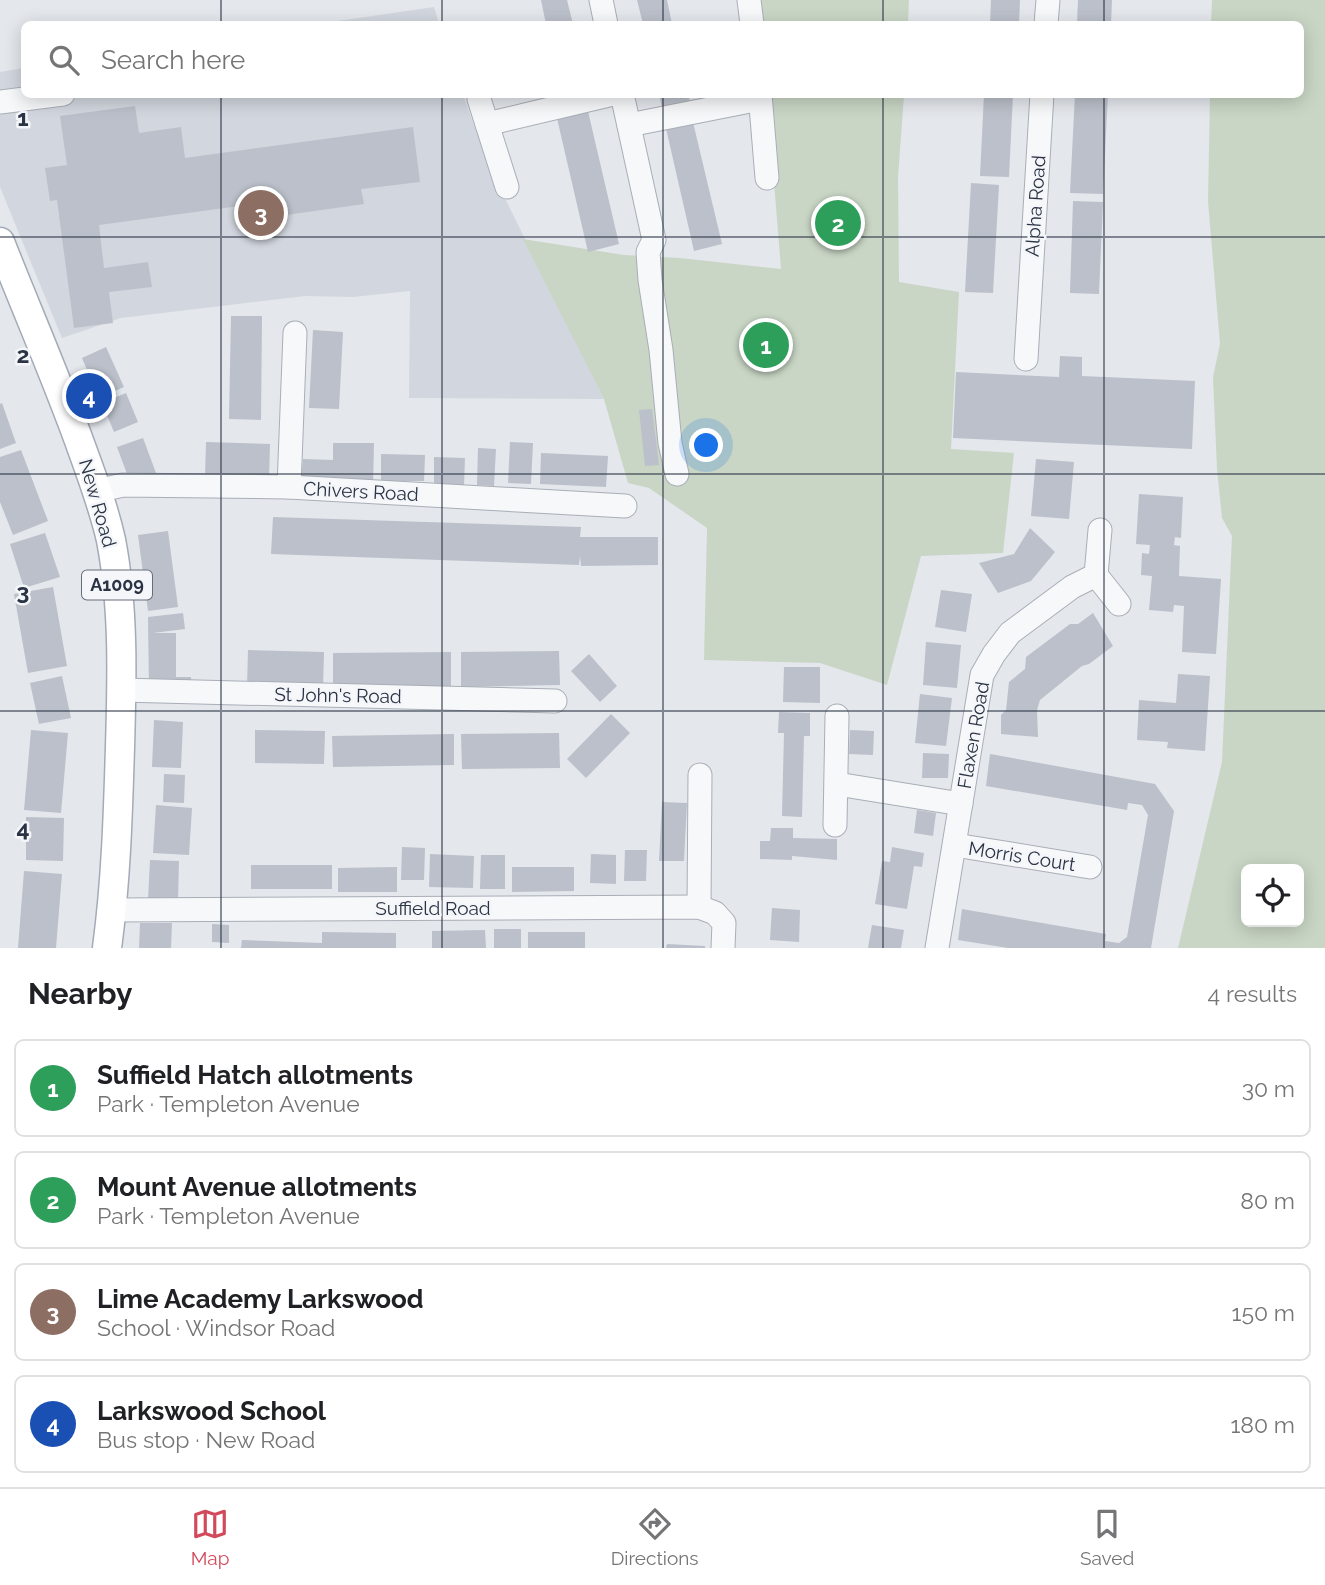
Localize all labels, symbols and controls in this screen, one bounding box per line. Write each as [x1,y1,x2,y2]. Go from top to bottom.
search box [21,21,1304,98]
icon: search [45,41,83,79]
text: Search here [101,45,245,75]
text: 1 [17,104,29,131]
street label: Alpha Road [1020,155,1050,257]
pin: 3 [238,187,284,239]
pin: 2 [815,197,861,249]
pin: 1 [743,319,789,371]
text: 2 [17,341,29,368]
pin: 4 [66,370,112,422]
your location [689,428,723,462]
street label: New Road [75,456,121,550]
street label: Chivers Road [303,477,419,505]
road number: A1009 [82,570,152,600]
text: 3 [17,578,29,605]
street label: Flaxen Road [953,680,993,790]
street label: St John's Road [274,683,402,707]
text: 4 [16,815,30,842]
street label: Morris Court [967,837,1078,875]
map controls [1241,864,1304,927]
button: locate [1241,864,1304,927]
street label: Suffield Road [375,897,491,919]
text: Nearby [28,976,132,1011]
text: 4 results [1208,980,1297,1007]
text: Suffield Hatch allotments [97,1060,413,1090]
text: 1 [47,1075,59,1102]
text: 30 m [1242,1075,1295,1102]
text: Park · Templeton Avenue [97,1090,360,1117]
text: Mount Avenue allotments [97,1172,417,1202]
text: 2 [47,1187,59,1214]
text: 80 m [1240,1187,1295,1214]
text: Park · Templeton Avenue [97,1202,360,1229]
text: Lime Academy Larkswood [97,1284,424,1314]
text: 3 [47,1299,59,1326]
text: 150 m [1232,1299,1295,1326]
text: School · Windsor Road [97,1314,335,1341]
text: Larkswood School [97,1396,326,1426]
text: 4 [46,1411,60,1438]
text: 180 m [1230,1411,1295,1438]
text: Bus stop · New Road [97,1426,315,1453]
tab: Map [191,1505,229,1569]
tab: Directions [611,1505,699,1569]
tab: Saved [1080,1505,1134,1569]

